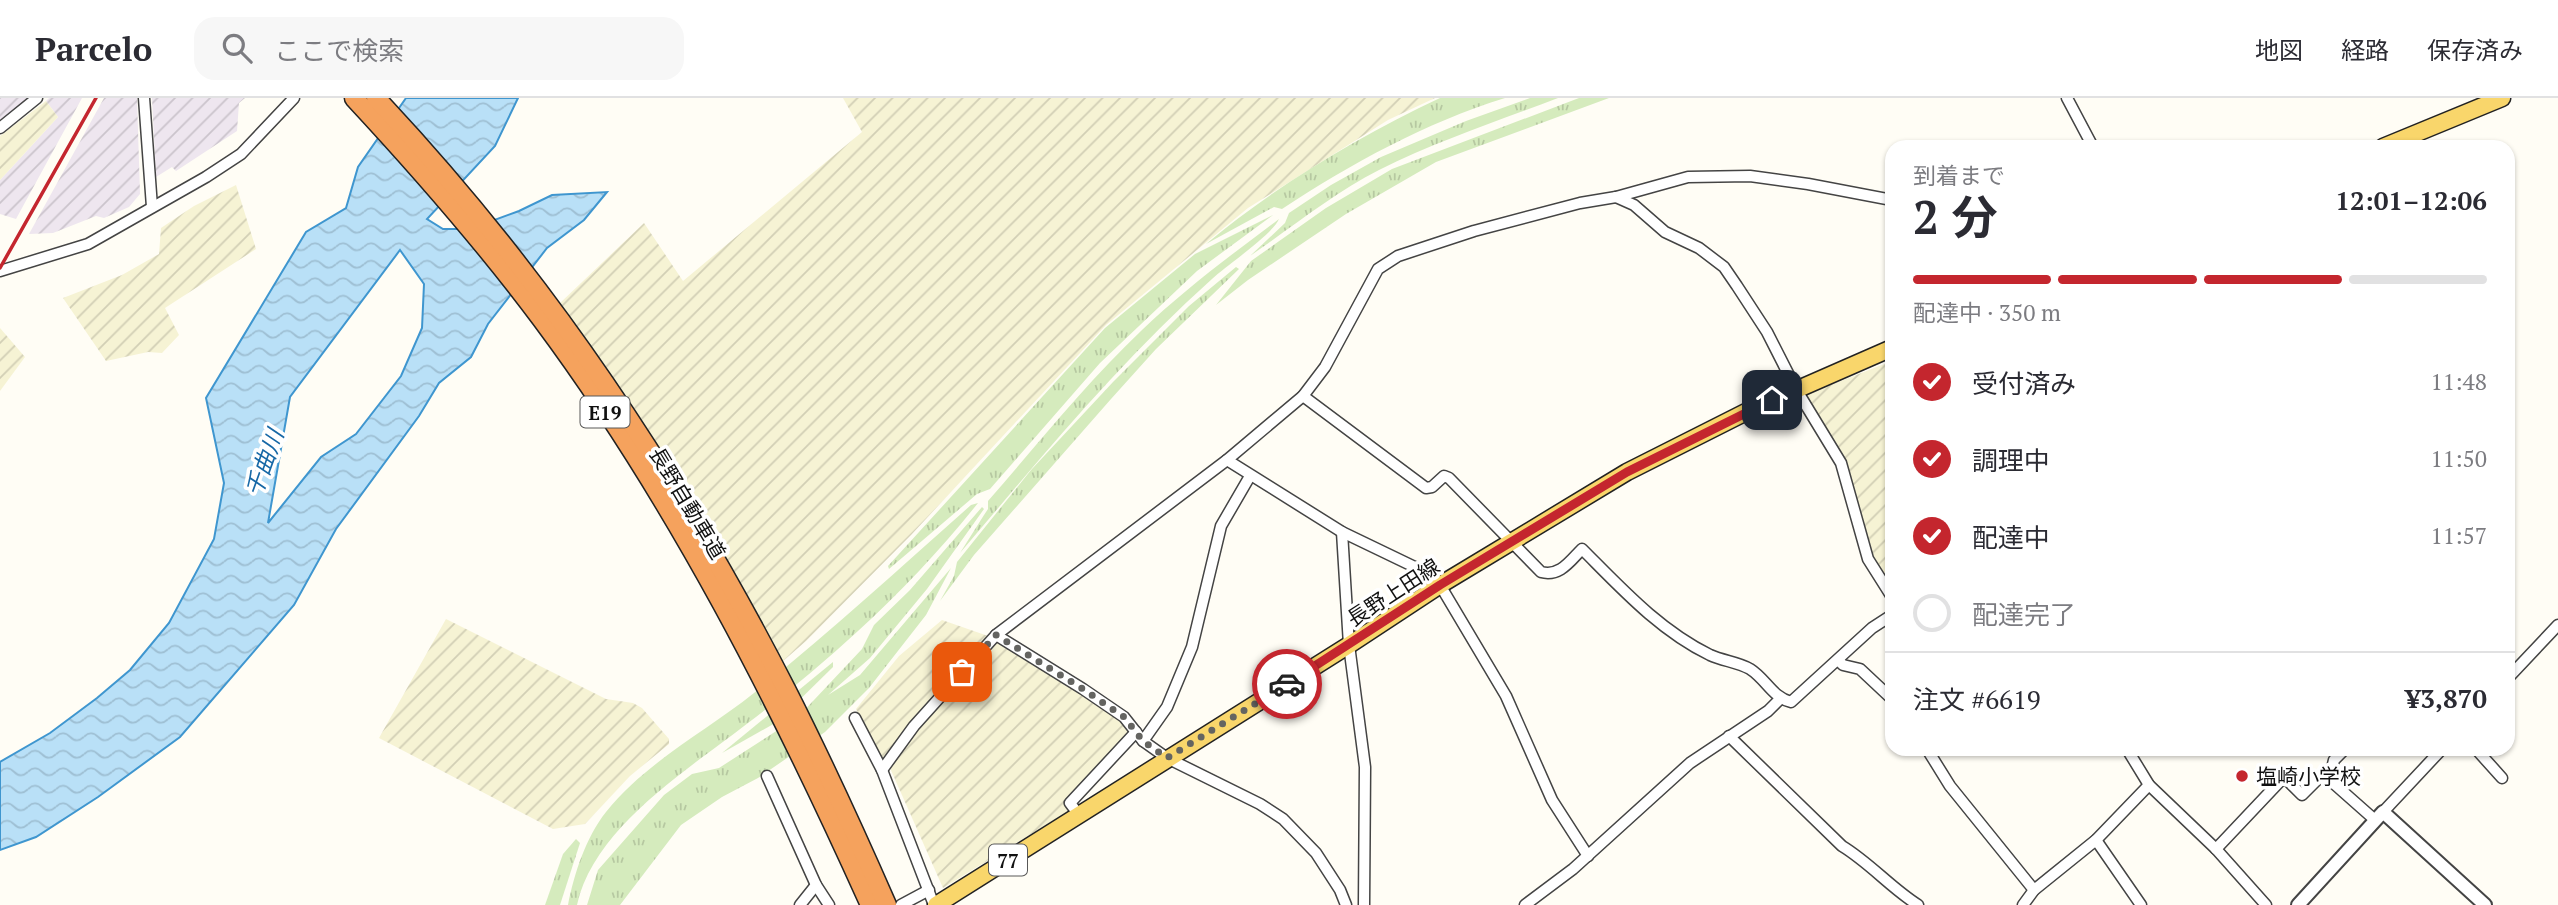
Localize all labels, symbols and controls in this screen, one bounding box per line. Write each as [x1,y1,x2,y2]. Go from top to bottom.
search box [194,17,684,80]
text: Parcelo [35,27,152,70]
icon: search [218,29,256,67]
text: ここで検索 [274,33,404,67]
text: 地図 [2255,34,2303,66]
text: 経路 [2341,34,2389,66]
text: 保存済み [2427,34,2523,66]
text: 到着まで [1913,160,2005,191]
text: 12:01–12:06 [2335,183,2487,217]
text: 2 分 [1913,186,1997,247]
text: 配達中 · 350 m [1913,297,2061,328]
icon: check [1913,363,1951,401]
text: 受付済み [1972,366,2076,400]
text: 11:48 [2430,366,2487,397]
pin [1742,370,1802,430]
icon: home [1753,381,1791,419]
road number: E19 [580,396,630,428]
water label: 千曲川 [238,422,291,501]
icon: check [1913,440,1951,478]
street label: 長野自動車道 [644,442,732,564]
text: 調理中 [1972,443,2050,477]
text: 11:50 [2430,443,2487,474]
icon: check [1913,517,1951,555]
text: 配達中 [1972,520,2050,554]
text: 11:57 [2430,520,2487,551]
street label: 長野上田線 [1341,552,1445,632]
text: 配達完了 [1972,597,2076,631]
pin [932,642,992,702]
courier [1252,649,1322,719]
icon: bag [943,653,981,691]
icon: car [1268,665,1306,703]
text: ¥3,870 [2406,681,2487,715]
text: 注文 #6619 [1913,682,2041,716]
place label: 塩崎小学校 [2256,762,2361,790]
marker: 塩崎小学校 [2234,768,2250,784]
road number: 77 [989,845,1027,876]

